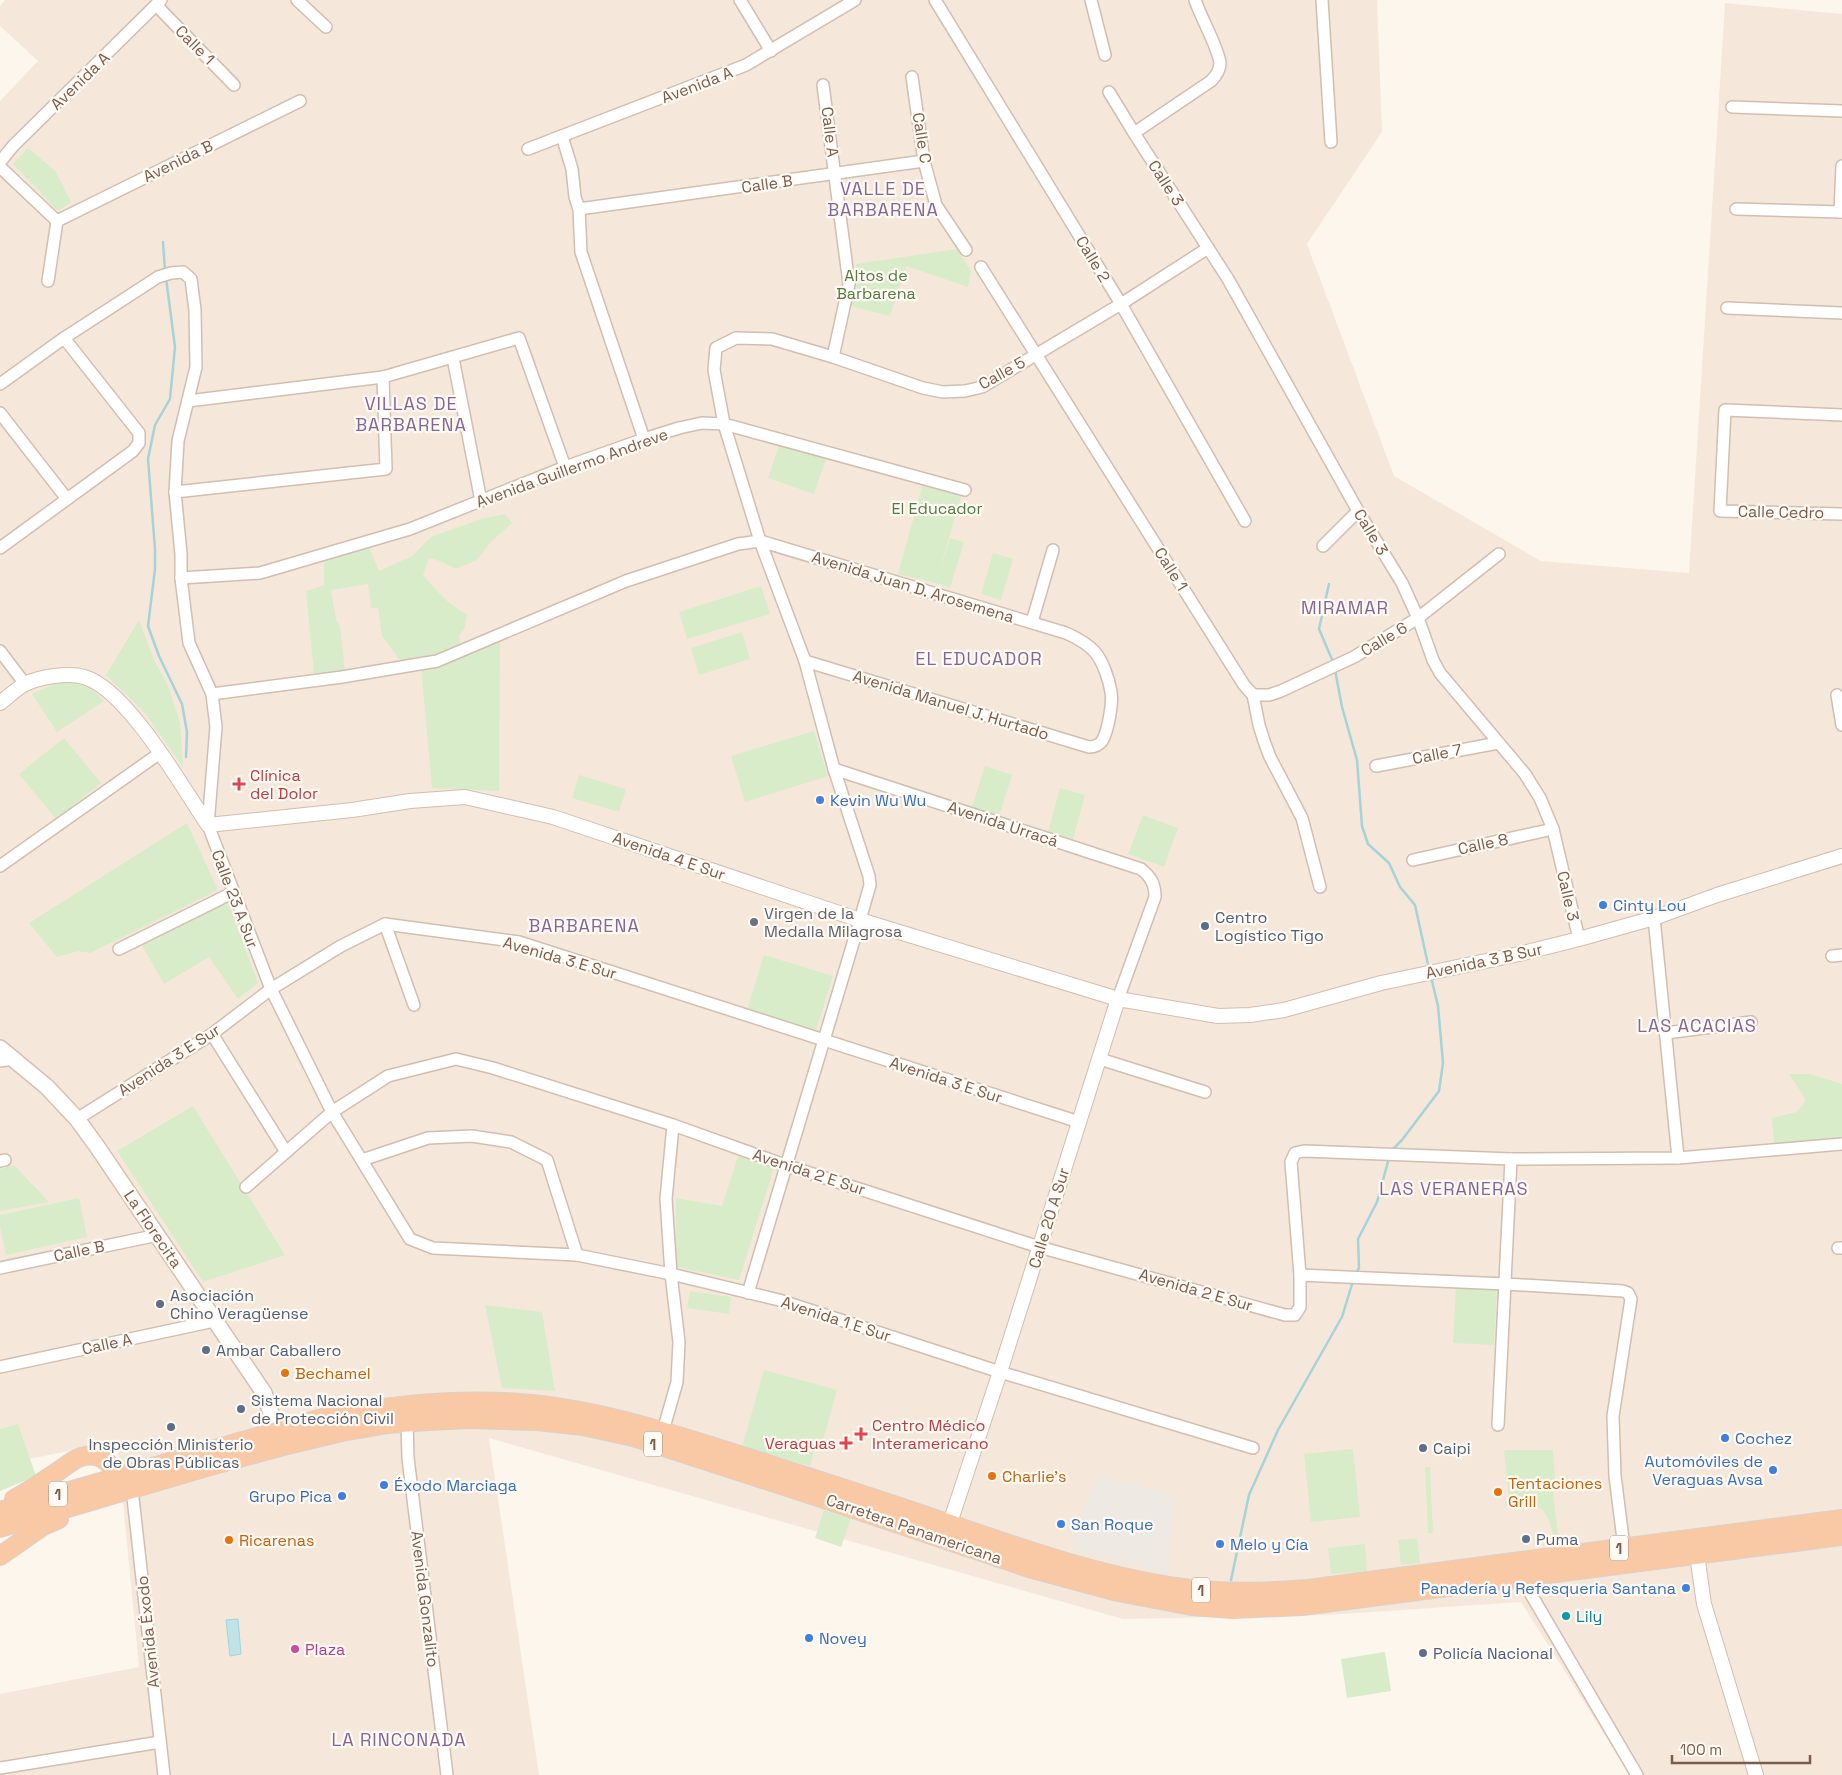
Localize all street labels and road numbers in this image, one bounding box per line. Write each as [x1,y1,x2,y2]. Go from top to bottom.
street label: Calle 1 [171,21,219,69]
street label: Avenida A [46,47,114,115]
street label: Avenida A [658,62,736,108]
street label: Calle A [816,106,844,158]
street label: Calle C [908,111,936,165]
street label: Avenida B [139,135,217,187]
street label: Calle 3 [1143,156,1189,210]
street label: Calle B [740,170,794,198]
street label: Calle 2 [1071,232,1115,286]
street label: Calle 5 [975,352,1029,394]
street label: Avenida Guillermo Andreve [473,423,671,513]
street label: Calle Cedro [1738,501,1824,523]
street label: Calle 3 [1349,505,1393,559]
street label: Calle 1 [1149,543,1193,595]
street label: Avenida Juan D. Arosemena [809,546,1017,628]
street label: Calle 6 [1357,617,1411,661]
street label: Avenida Manuel J. Hurtado [850,665,1052,745]
street label: Calle 7 [1410,739,1464,769]
street label: Avenida Urracá [945,796,1061,852]
street label: Avenida 4 E Sur [610,827,728,885]
street label: Calle 8 [1456,828,1510,860]
street label: Calle 23 A Sur [207,847,263,951]
street label: Calle 3 [1552,869,1584,923]
street label: Avenida 3 E Sur [501,932,619,984]
street label: Avenida 3 B Sur [1424,938,1544,984]
street label: Avenida 3 E Sur [114,1019,224,1101]
street label: Avenida 3 E Sur [887,1052,1005,1108]
street label: Avenida 2 E Sur [750,1144,868,1200]
street label: Calle 20 A Sur [1024,1165,1074,1271]
street label: La Florecita [119,1186,187,1272]
street label: Calle B [52,1235,106,1267]
street label: Avenida 2 E Sur [1137,1264,1255,1316]
street label: Avenida 1 E Sur [778,1291,894,1347]
street label: Calle A [80,1328,134,1360]
road number: 1 [644,1432,662,1456]
road number: 1 [49,1482,67,1506]
street label: Carretera Panamericana [823,1489,1005,1569]
street label: Avenida Gonzalito [406,1529,444,1669]
road number: 1 [1610,1536,1628,1560]
street label: Avenida Éxodo [132,1575,164,1689]
road number: 1 [1192,1578,1210,1602]

